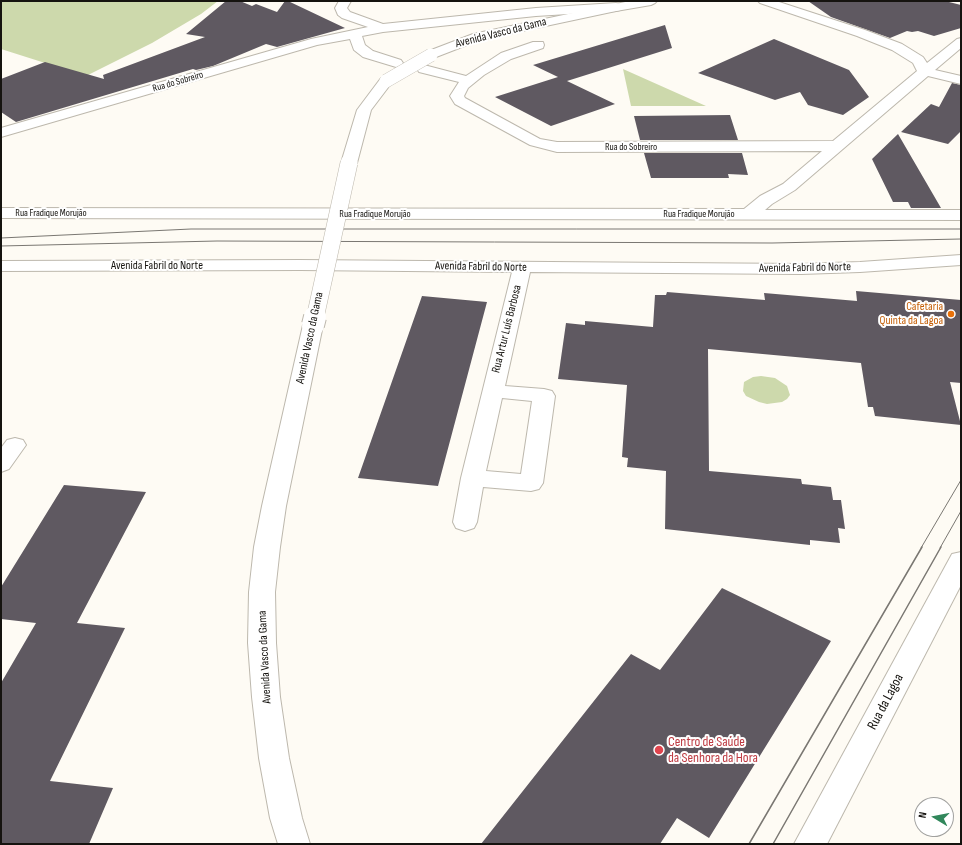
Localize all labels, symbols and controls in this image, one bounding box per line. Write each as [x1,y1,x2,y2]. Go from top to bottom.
street label: Avenida Vasco da Gama [454,15,548,51]
street label: Rua do Sobreiro [151,69,205,95]
street label: Rua do Sobreiro [605,141,657,153]
street label: Rua Fradique Morujão [15,207,87,219]
street label: Rua Fradique Morujão [339,208,411,220]
street label: Rua Fradique Morujão [663,208,735,220]
street label: Avenida Fabril do Norte [111,259,203,273]
street label: Avenida Fabril do Norte [435,259,527,275]
street label: Avenida Fabril do Norte [759,260,851,276]
street label: Rua Artur Luís Barbosa [489,283,525,375]
street label: Avenida Vasco da Gama [293,291,327,385]
place label: Cafetaria Quinta da Lagoa [880,300,943,328]
marker: Cafetaria Quinta da Lagoa [946,309,956,319]
street label: Avenida Vasco da Gama [255,610,275,704]
street label: Rua da Lagoa [864,671,908,733]
place label: Centro de Saúde da Senhora da Hora [668,734,758,766]
marker: Centro de Saúde da Senhora da Hora [653,744,665,756]
north arrow [914,797,954,837]
text: N [916,811,930,819]

